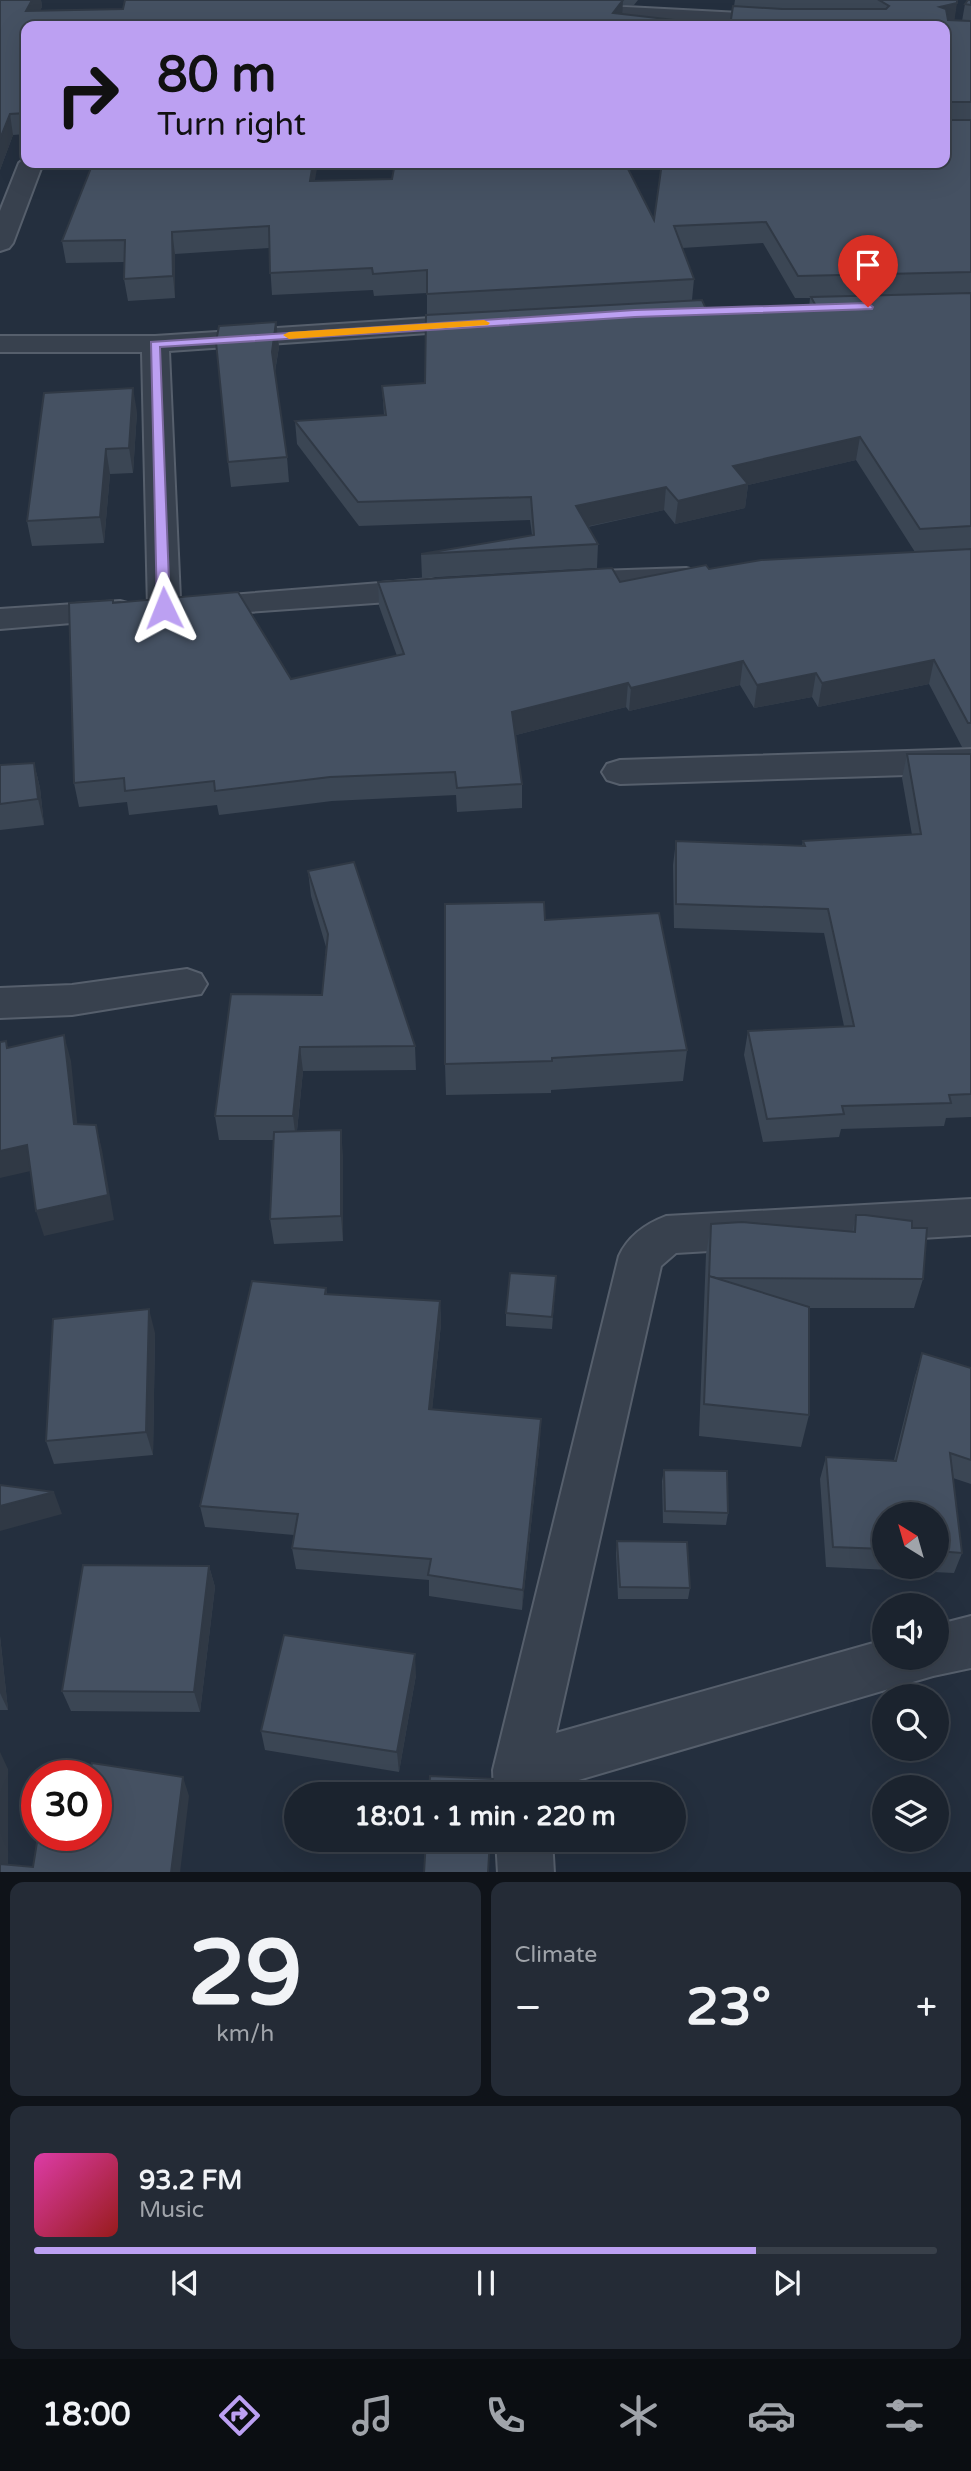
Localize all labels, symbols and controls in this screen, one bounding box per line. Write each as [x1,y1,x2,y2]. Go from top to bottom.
text: 80 m [157,46,276,105]
icon: right [42,49,133,140]
text: Turn right [157,106,306,144]
pin [838,235,898,307]
icon: arrive [849,246,887,284]
position arrow [127,571,201,645]
north arrow [872,1502,948,1578]
map controls [872,1502,949,1852]
button: sound [872,1593,949,1670]
button: search [872,1684,949,1761]
speed limit sign: 30 [21,1760,112,1851]
button: layers [872,1775,949,1852]
text: 18:01 · 1 min · 220 m [354,1801,616,1832]
text: 29 [188,1919,302,2029]
text: Climate [515,1941,597,1969]
text: 23° [686,1976,771,2039]
text: − [515,1985,542,2031]
text: + [916,1985,937,2031]
text: km/h [216,2020,274,2048]
text: 93.2 FM [139,2165,242,2196]
text: Music [139,2196,204,2224]
icon: previous [166,2264,204,2302]
icon: pause [467,2264,505,2302]
icon: next [768,2264,806,2302]
icon: directions [215,2391,264,2440]
icon: music [348,2391,397,2440]
icon: phone [481,2391,530,2440]
icon: climate [614,2391,663,2440]
icon: car [747,2391,796,2440]
icon: filters [880,2391,929,2440]
text: 18:00 [42,2396,131,2434]

